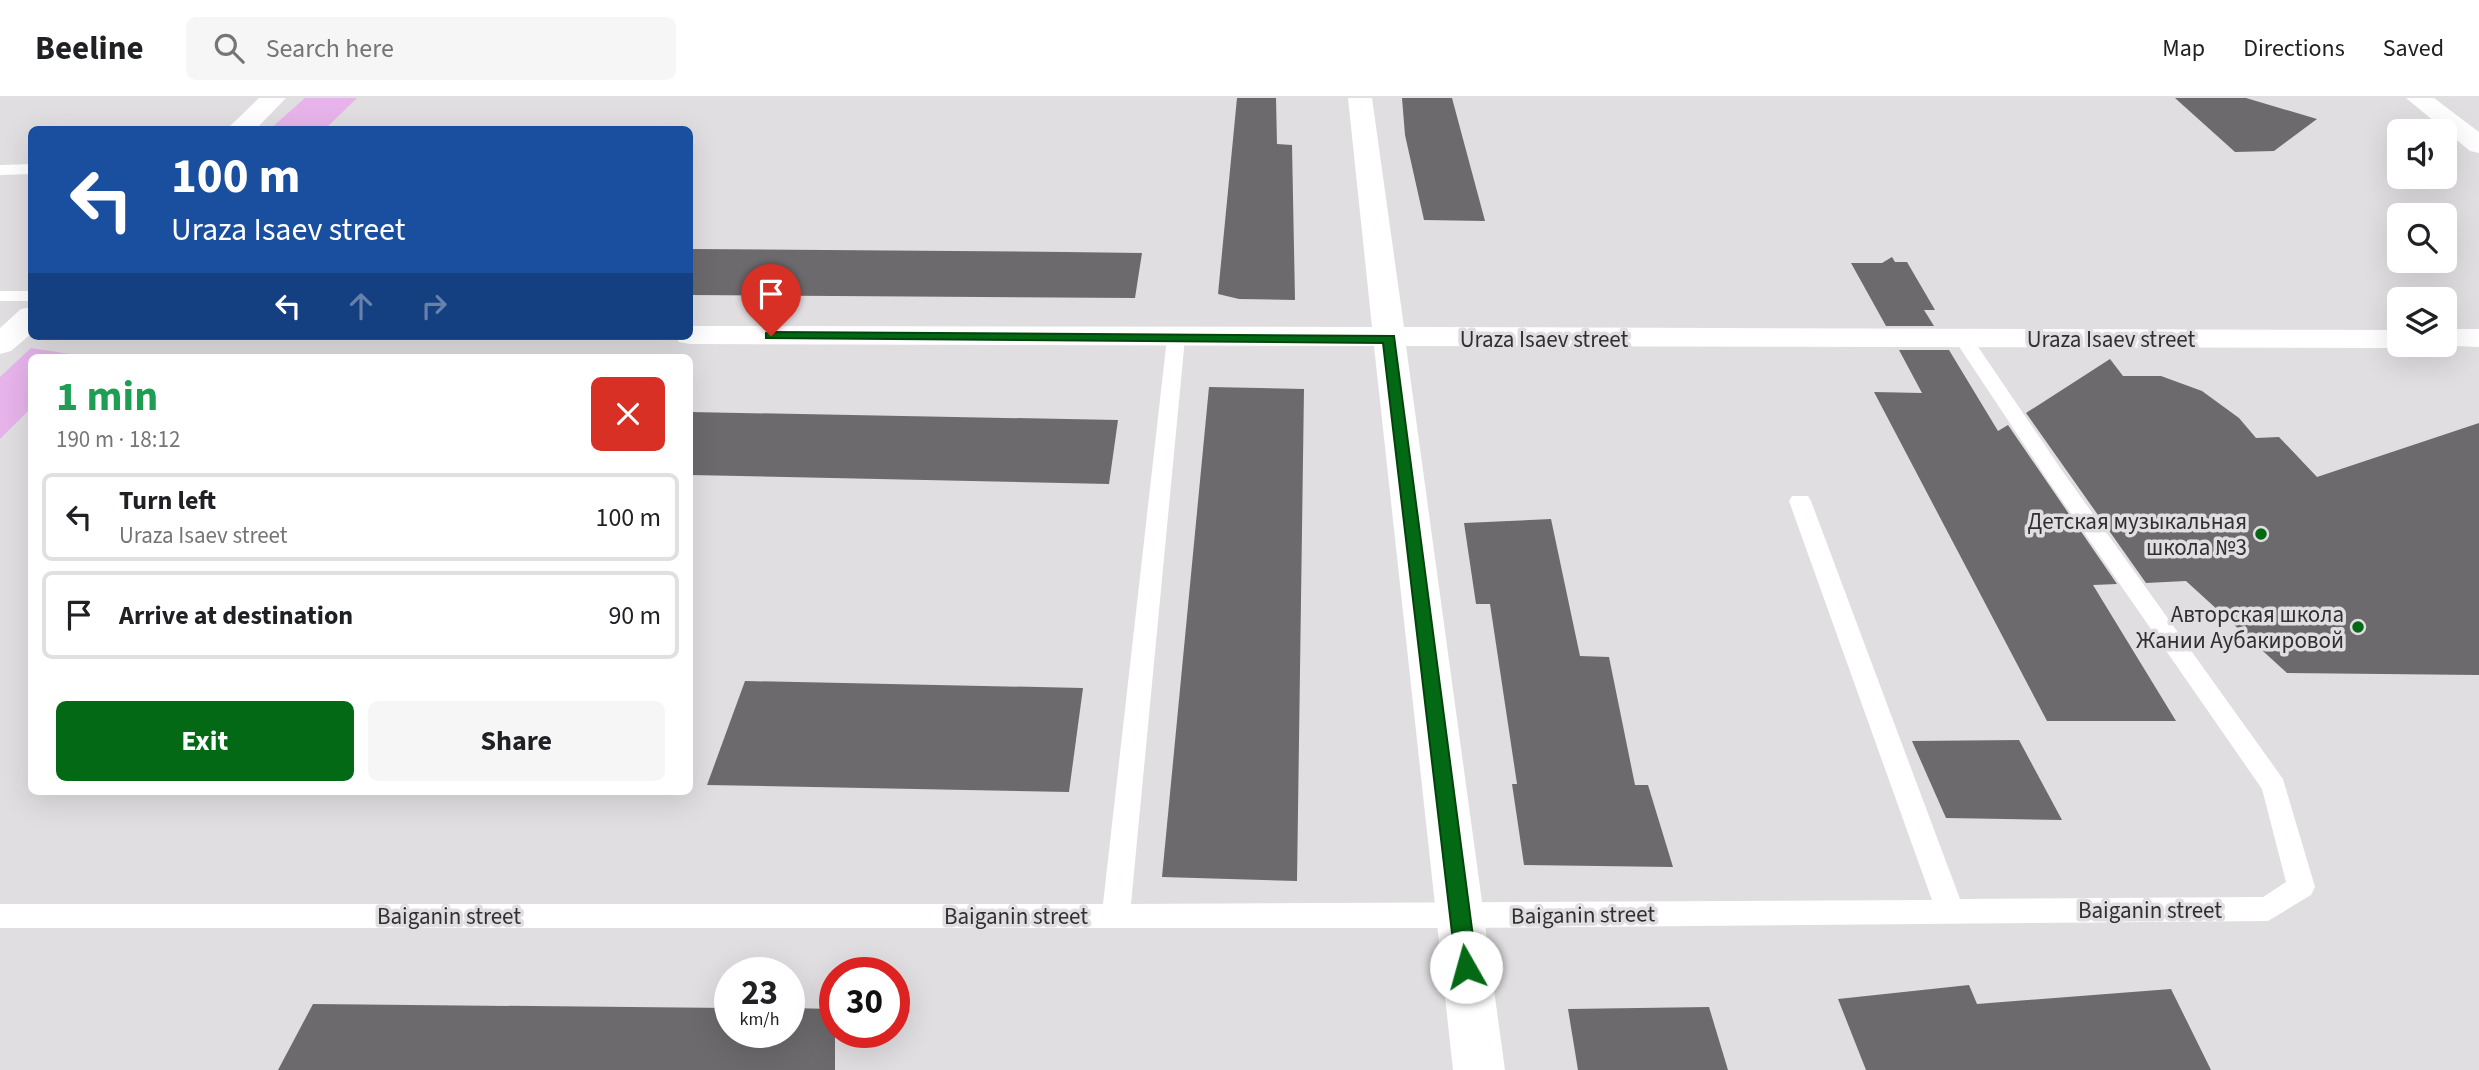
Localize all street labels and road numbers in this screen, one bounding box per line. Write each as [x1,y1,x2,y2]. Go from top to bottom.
street label: Uraza Isaev street [1460,323,1628,356]
street label: Uraza Isaev street [2027,323,2195,356]
street label: Baiganin street [2078,894,2222,927]
street label: Baiganin street [1511,897,1656,933]
street label: Baiganin street [377,900,521,933]
street label: Baiganin street [944,900,1088,933]

